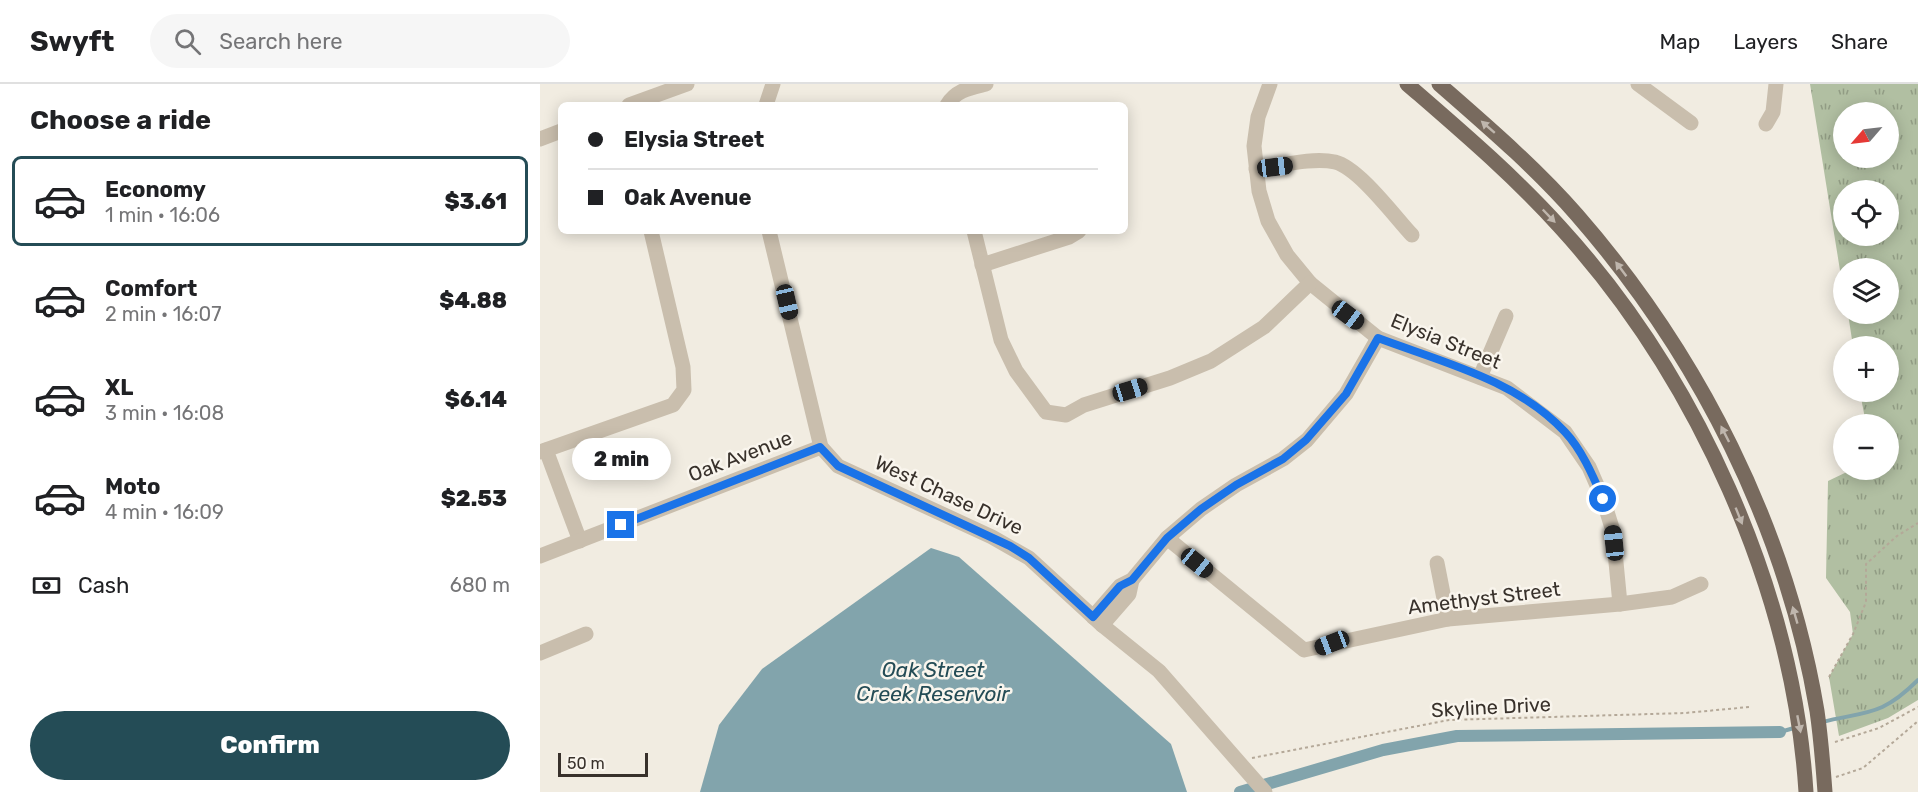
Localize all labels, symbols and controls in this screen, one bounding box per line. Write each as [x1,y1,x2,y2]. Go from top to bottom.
search box [150,14,570,68]
text: Swyft [30,25,114,58]
icon: search [171,25,204,58]
text: Search here [219,28,343,55]
text: Map [1659,29,1700,54]
text: Layers [1733,29,1798,54]
text: Share [1831,29,1888,54]
north arrow [1833,102,1899,168]
map controls [1833,102,1899,480]
text: Choose a ride [30,104,211,136]
one-way arrow [1481,121,1496,134]
text: Elysia Street [624,126,764,153]
car [1256,156,1294,178]
icon: car [33,174,87,228]
text: Economy [105,176,206,203]
button: locate [1833,180,1899,246]
text: Oak Avenue [624,184,752,211]
text: $3.61 [444,188,507,215]
text: 1 min · 16:06 [105,203,220,227]
one-way arrow [1542,208,1556,222]
button: layers [1833,258,1899,324]
one-way arrow [1616,261,1628,276]
icon: car [33,273,87,327]
text: Comfort [105,275,197,302]
car [774,282,800,322]
text: $4.88 [439,287,507,314]
car [1328,297,1368,333]
text: 2 min · 16:07 [105,302,221,326]
street label: Elysia Street [1387,308,1505,374]
button: + [1833,336,1899,402]
icon: car [33,372,87,426]
text: XL [105,374,133,401]
car [1110,376,1150,404]
text: $6.14 [445,386,507,413]
text: 3 min · 16:08 [105,401,224,425]
button: − [1833,414,1899,480]
street label: Oak Avenue [685,425,795,487]
one-way arrow [1720,425,1730,442]
callout: 2 min [572,438,670,480]
text: 2 min [594,447,649,471]
street label: West Chase Drive [871,450,1027,540]
icon: car [33,471,87,525]
text: Moto [105,473,160,500]
text: $2.53 [441,485,507,512]
route start [1589,485,1616,512]
text: 4 min · 16:09 [105,500,224,524]
one-way arrow [1734,508,1744,526]
route end [607,511,634,538]
car [1603,524,1625,562]
car [1177,545,1217,581]
icon: cash [30,569,63,602]
text: Cash [78,572,129,599]
text: 680 m [450,573,510,597]
street label: Amethyst Street [1406,577,1562,619]
one-way arrow [1790,606,1799,624]
car [1312,628,1352,658]
water label: Oak Street Creek Reservoir [856,657,1011,706]
street label: Skyline Drive [1431,692,1551,722]
button: Confirm [30,711,510,780]
one-way arrow [1795,714,1804,733]
scale bar [558,750,648,778]
text: 50 m [567,754,605,773]

